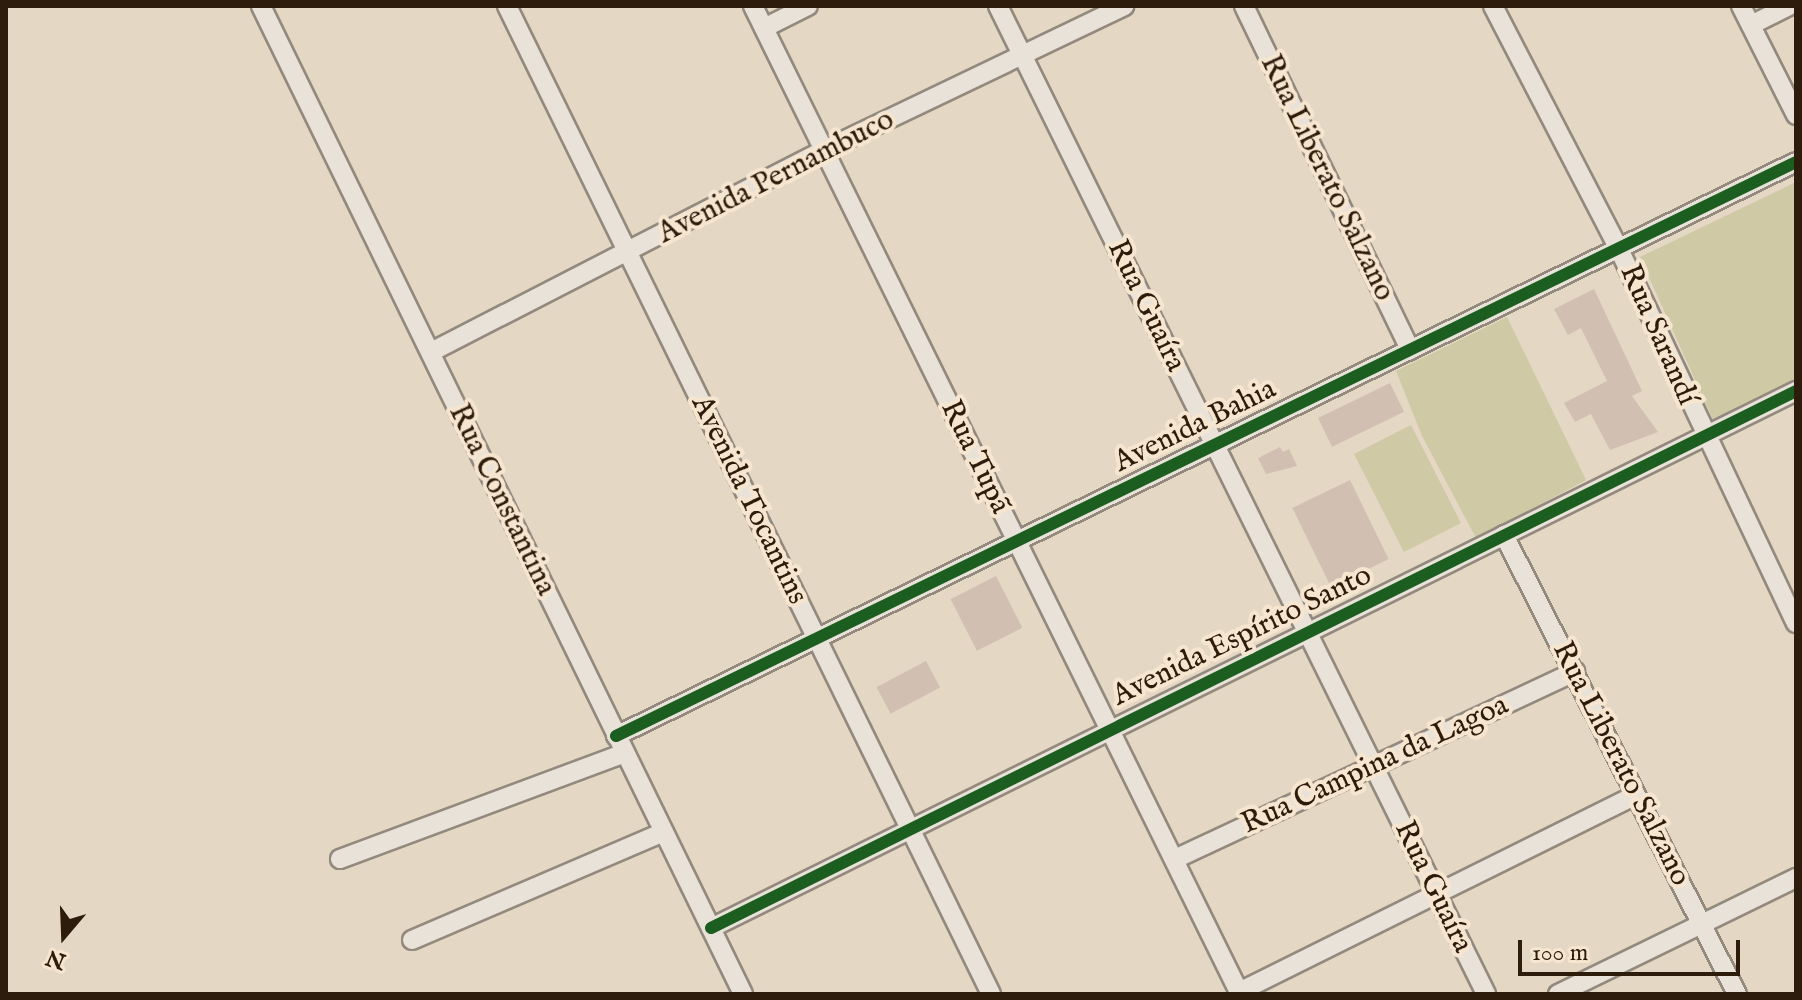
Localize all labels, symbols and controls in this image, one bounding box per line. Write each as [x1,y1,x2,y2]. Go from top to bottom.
street label: Rua Liberato Salzano [1252,49,1402,307]
street label: Avenida Pernambuco [652,102,900,252]
street label: Rua Guaíra [1099,234,1193,378]
street label: Rua Sarandí [1611,259,1705,411]
street label: Avenida Bahia [1108,371,1282,481]
street label: Avenida Tocantins [683,390,815,610]
street label: Rua Tupã [932,394,1018,520]
street label: Rua Constantina [440,399,564,601]
street label: Avenida Espírito Santo [1106,558,1378,714]
street label: Rua Liberato Salzano [1544,636,1698,892]
street label: Rua Campina da Lagoa [1236,687,1514,843]
street label: Rua Guaíra [1386,815,1480,959]
north arrow [24,896,104,976]
scale bar [1522,924,1744,974]
text: 100 m [1532,938,1588,969]
text: N [43,942,70,975]

